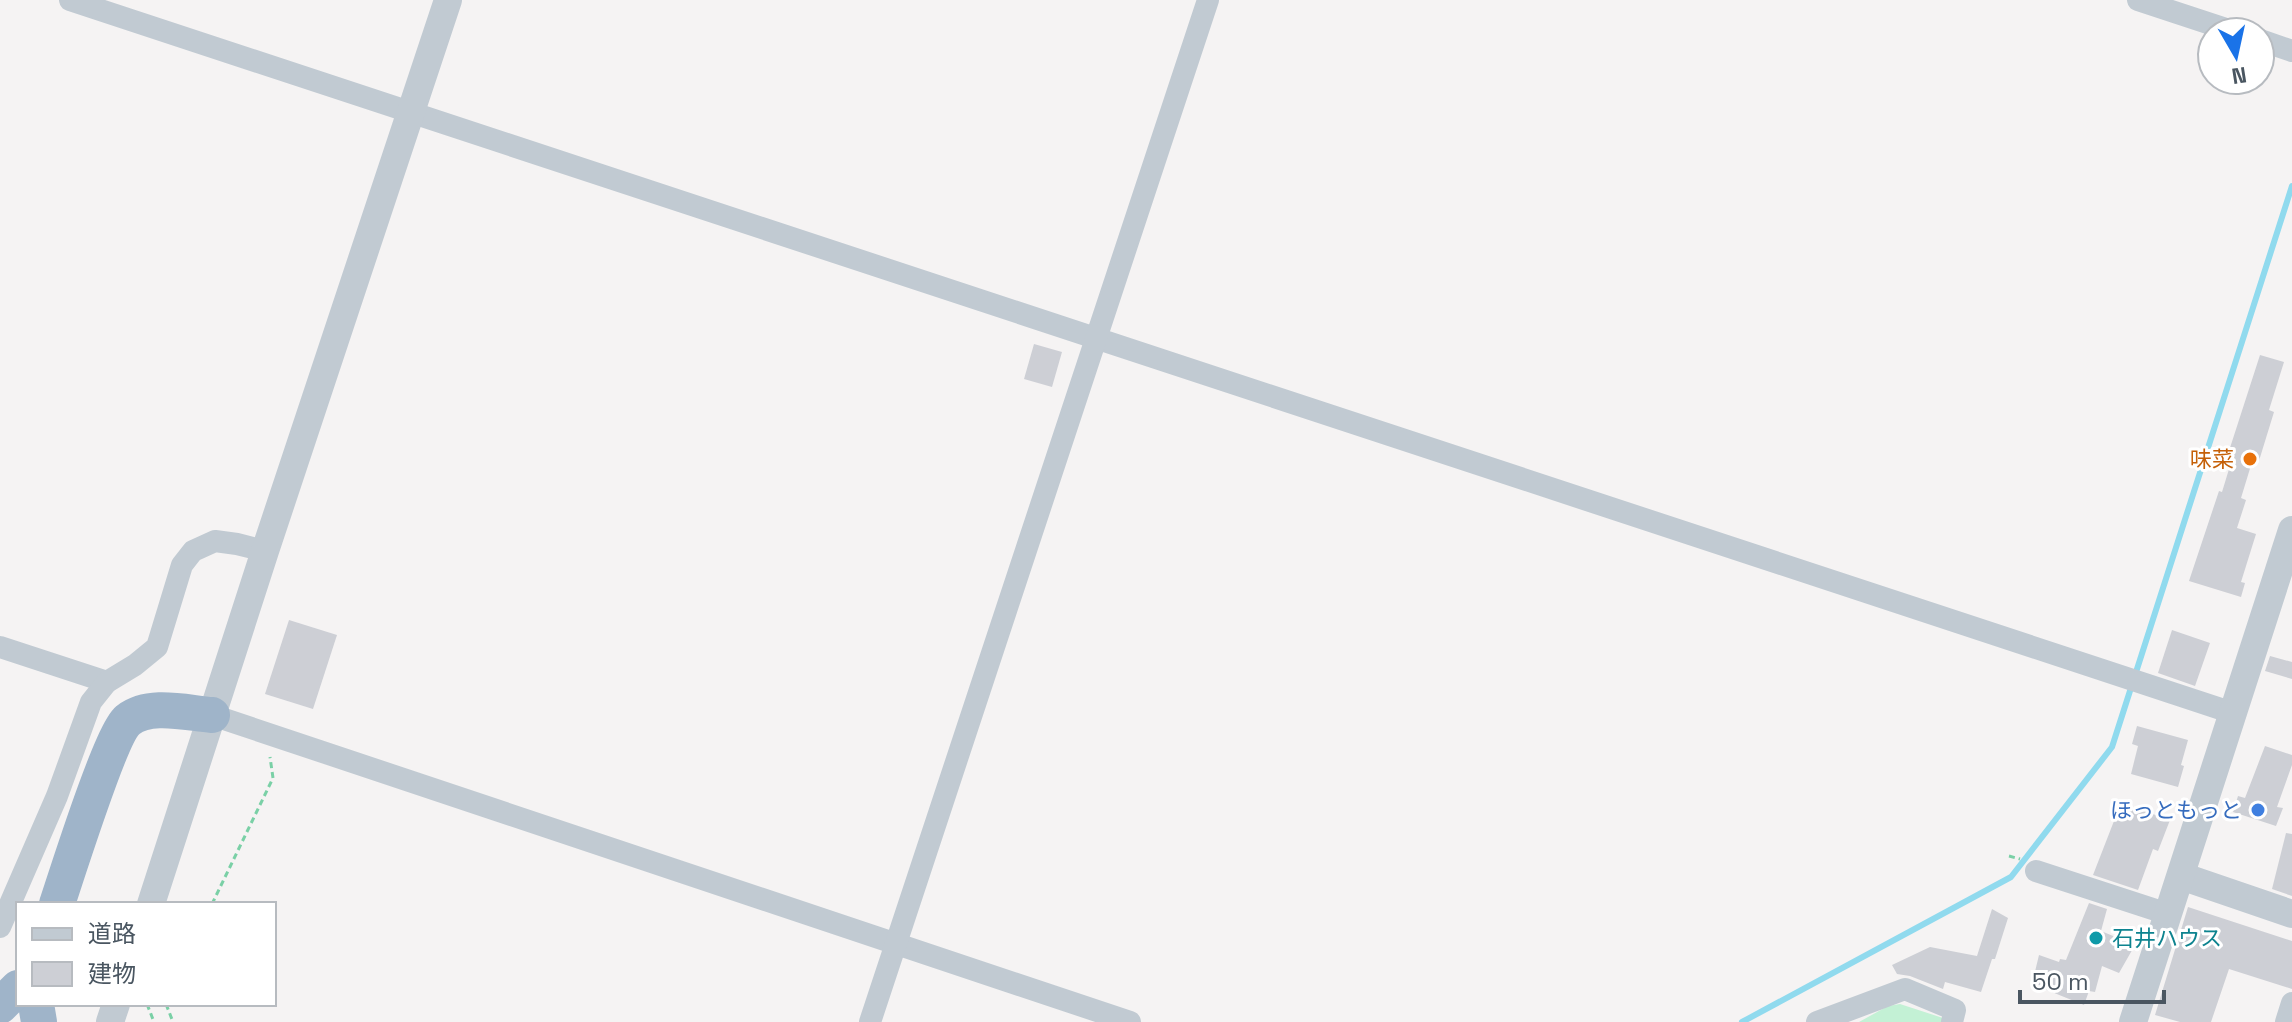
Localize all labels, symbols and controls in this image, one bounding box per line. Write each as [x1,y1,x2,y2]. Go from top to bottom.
north arrow [2196,16,2276,96]
text: N [2230,61,2249,91]
place label: 味菜 [2190,445,2234,473]
marker: 味菜 [2241,450,2259,468]
place label: ほっともっと [2110,796,2242,824]
marker: ほっともっと [2249,801,2267,819]
legend [16,902,276,1006]
text: 道路 [88,918,136,949]
place label: 石井ハウス [2112,924,2222,952]
marker: 石井ハウス [2087,929,2105,947]
scale bar [2020,954,2164,1004]
text: 建物 [88,958,136,989]
text: 50 m [2032,966,2089,997]

